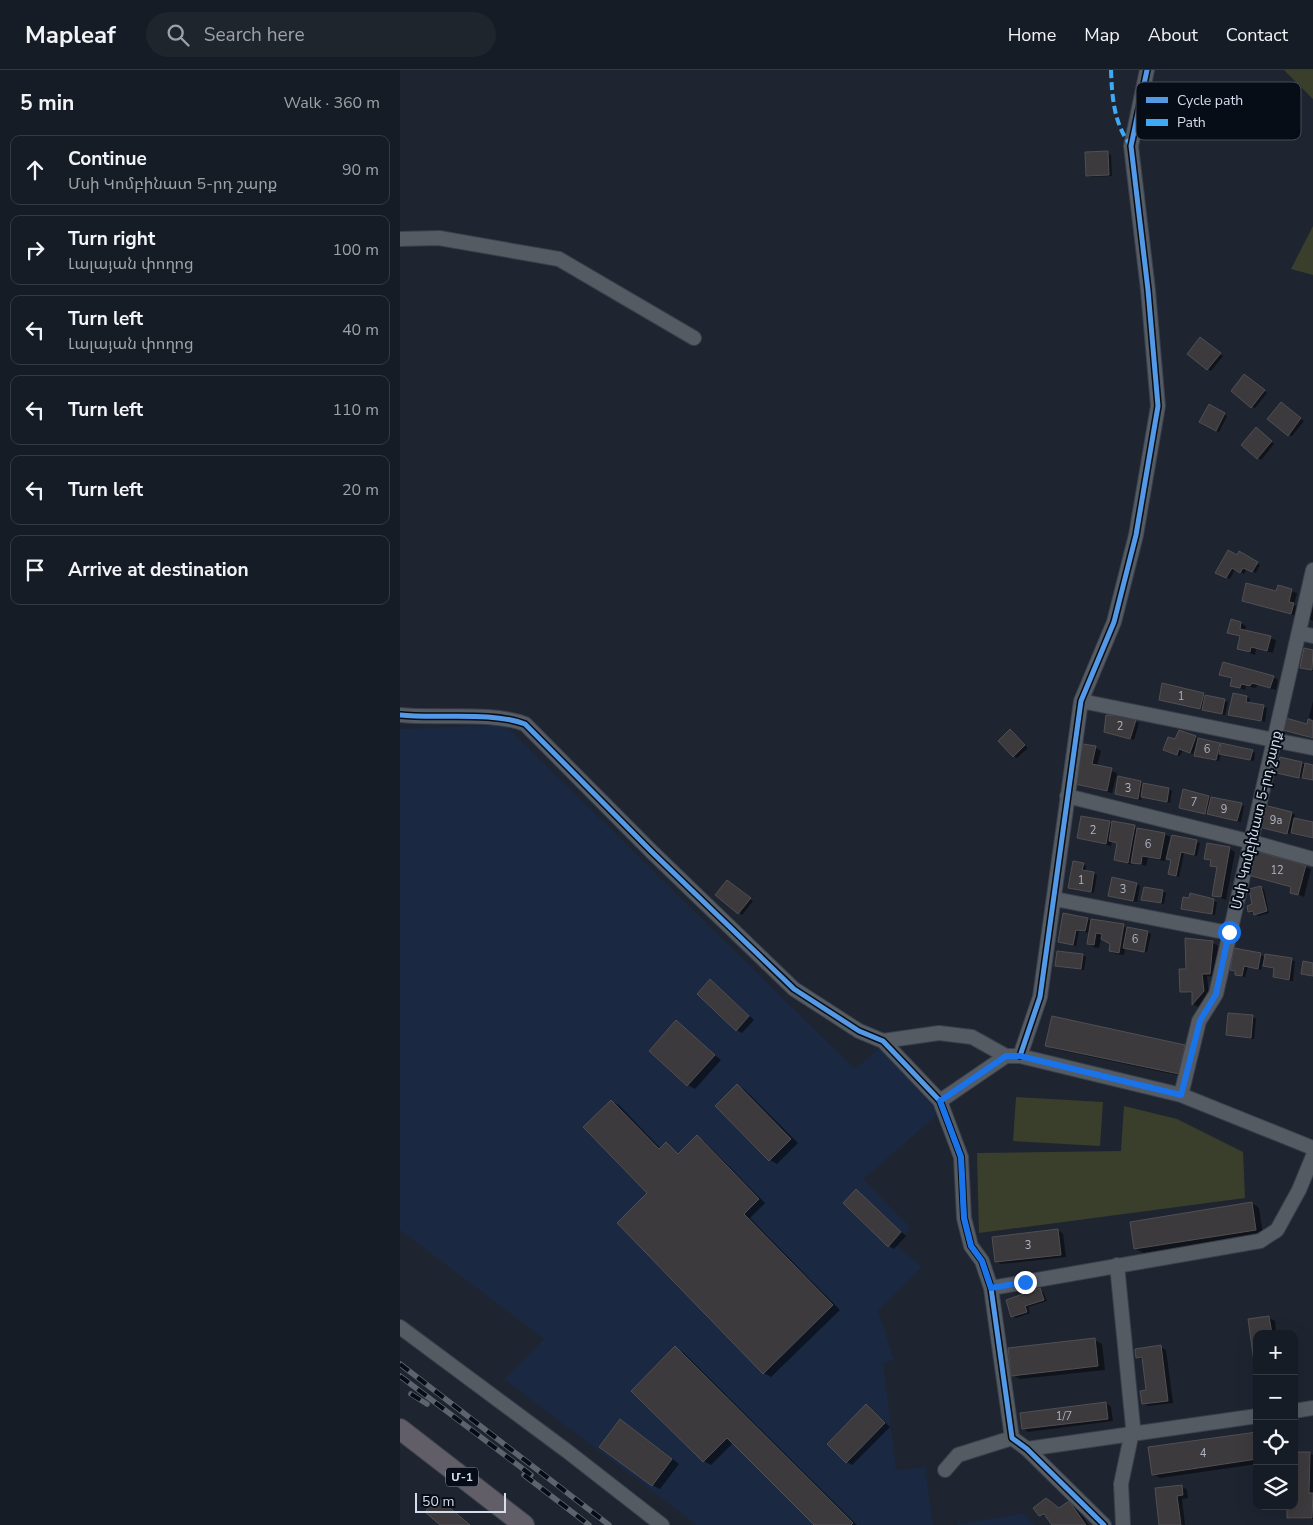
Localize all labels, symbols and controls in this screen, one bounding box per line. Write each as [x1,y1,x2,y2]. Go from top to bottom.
search box [146,12,496,57]
text: Mapleaf [25,19,116,51]
icon: search [164,21,192,49]
text: Search here [204,22,305,48]
text: Home [1008,23,1056,47]
text: Map [1084,23,1120,47]
text: About [1148,23,1198,47]
text: Contact [1226,23,1288,47]
legend [1136,82,1301,140]
text: 5 min [20,89,74,117]
text: Cycle path [1177,91,1243,110]
text: Walk · 360 m [284,92,380,114]
text: Path [1177,113,1206,132]
text: Continue [68,146,147,172]
icon: ahead [21,156,49,184]
text: 90 m [342,159,379,181]
text: Մսի Կոմբինատ 5-րդ շարք [68,173,277,195]
text: Turn right [68,226,155,252]
icon: right [21,236,49,264]
text: 100 m [332,239,379,261]
text: Լալայան փողոց [68,253,194,275]
text: Turn left [68,306,143,332]
icon: left [21,316,49,344]
text: 40 m [342,319,379,341]
text: Լալայան փողոց [68,333,194,355]
icon: left [21,396,49,424]
text: Turn left [68,397,143,423]
text: 110 m [332,399,379,421]
icon: left [21,476,49,504]
text: Turn left [68,477,143,503]
text: 20 m [342,479,379,501]
icon: arrive [21,556,49,584]
text: Arrive at destination [68,557,249,583]
house number: 1 [1178,689,1184,704]
house number: 2 [1117,719,1123,734]
street label: Մսի Կոմբինատ 5-րդ շարք [1227,729,1286,911]
house number: 6 [1204,742,1211,757]
house number: 3 [1125,781,1131,796]
house number: 7 [1191,795,1197,810]
house number: 9 [1221,802,1227,817]
house number: 9a [1270,813,1282,828]
house number: 2 [1090,823,1096,838]
house number: 6 [1145,837,1152,852]
house number: 12 [1270,863,1284,878]
house number: 1 [1078,873,1084,888]
house number: 3 [1120,882,1126,897]
route start [1218,921,1241,944]
house number: 6 [1132,932,1139,947]
house number: 3 [1025,1238,1031,1253]
route end [1014,1271,1037,1294]
map controls [1253,1330,1298,1510]
button: + [1253,1330,1298,1375]
button: − [1253,1375,1298,1420]
house number: 1/7 [1056,1409,1072,1424]
button: locate [1253,1420,1298,1465]
house number: 4 [1200,1446,1207,1461]
button: layers [1253,1465,1298,1510]
road number: Մ-1 [446,1468,478,1486]
scale bar [415,1490,506,1513]
text: 50 m [422,1492,454,1511]

